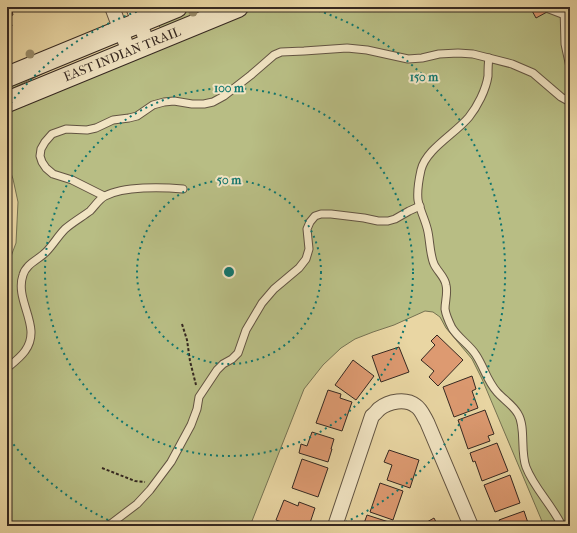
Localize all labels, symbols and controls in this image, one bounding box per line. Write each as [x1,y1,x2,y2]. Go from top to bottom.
street label: EAST INDIAN TRAIL [61,24,183,84]
text: 150 m [410,70,439,84]
text: 100 m [214,81,245,95]
text: 50 m [217,173,242,187]
centre of rings [222,265,236,279]

